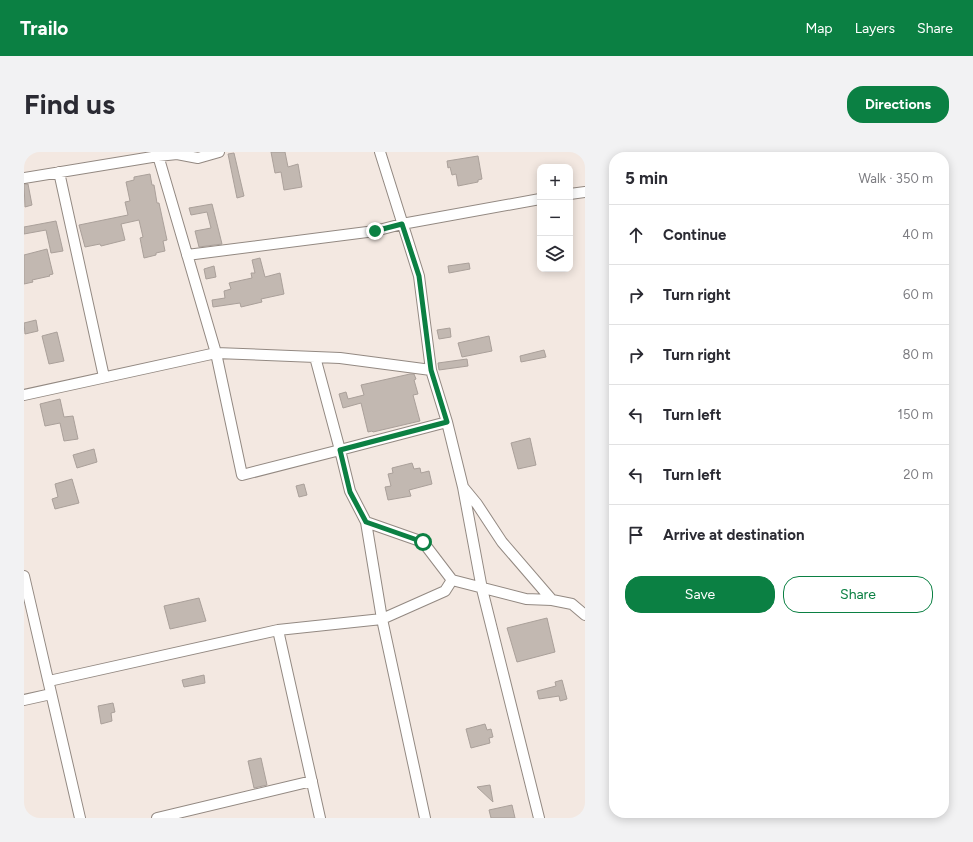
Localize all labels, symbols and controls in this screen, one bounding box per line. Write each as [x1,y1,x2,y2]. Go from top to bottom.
text: Trailo [20,17,68,40]
text: Map [805,20,833,37]
text: Layers [855,20,895,37]
text: Share [917,20,953,37]
button: Directions [847,86,949,123]
text: Find us [24,87,115,121]
map controls [537,164,573,272]
button: + [537,164,573,200]
text: 5 min [625,168,668,188]
text: Walk · 350 m [858,171,933,186]
button: − [537,200,573,236]
route end [366,222,384,240]
icon: ahead [625,224,647,246]
text: Continue [663,226,726,244]
text: 40 m [902,227,933,242]
button: layers [537,236,573,272]
icon: right [625,284,647,306]
text: Turn right [663,286,731,304]
text: 60 m [903,287,933,302]
icon: right [625,344,647,366]
text: Turn right [663,346,731,364]
text: 80 m [902,347,933,362]
icon: left [625,404,647,426]
text: Turn left [663,406,721,424]
text: 150 m [898,407,933,422]
icon: left [625,464,647,486]
text: Turn left [663,466,721,484]
text: 20 m [903,467,933,482]
icon: arrive [625,524,647,546]
text: Arrive at destination [663,526,804,544]
route start [414,533,432,551]
button: Save [625,576,775,613]
button: Share [783,576,933,613]

